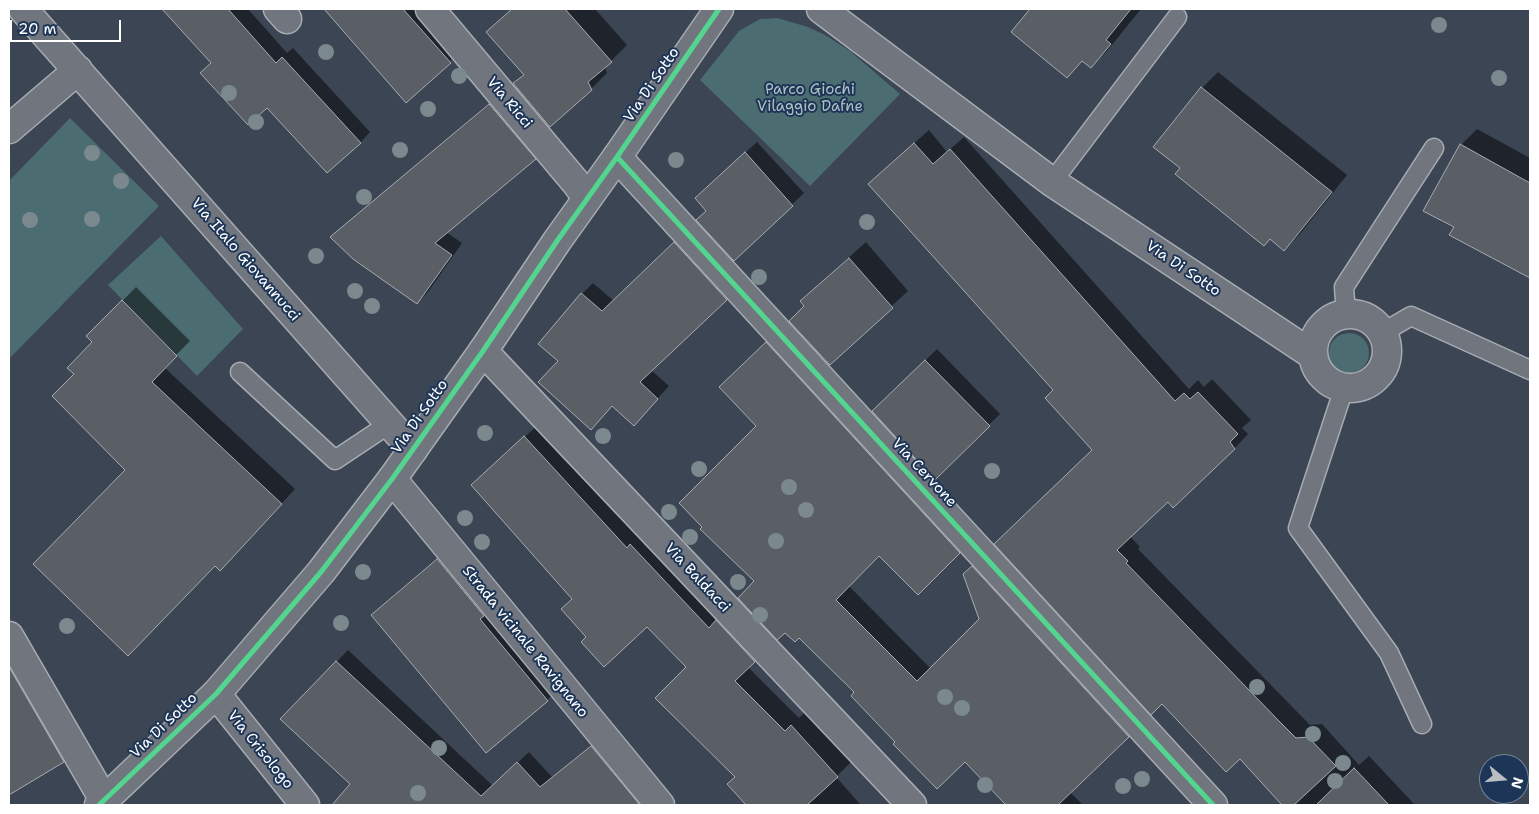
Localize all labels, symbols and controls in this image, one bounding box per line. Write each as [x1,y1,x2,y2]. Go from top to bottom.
scale bar [12,10,124,42]
text: 20 m [18,19,57,39]
street label: Via Di Sotto [620,44,684,126]
street label: Via Ricci [482,74,536,132]
park label: Parco Giochi Vilaggio Dafne [757,81,863,116]
street label: Via Italo Giovannucci [187,195,303,325]
street label: Via Di Sotto [1142,237,1224,301]
street label: Via Di Sotto [388,376,452,458]
street label: Via Cervone [888,435,960,511]
street label: Via Baldacci [660,540,734,616]
street label: Strada vicinale Ravignano [458,562,592,722]
street label: Via Di Sotto [127,690,201,762]
street label: Via Crisologo [223,707,297,793]
north arrow [1479,754,1529,804]
text: N [1507,775,1528,791]

